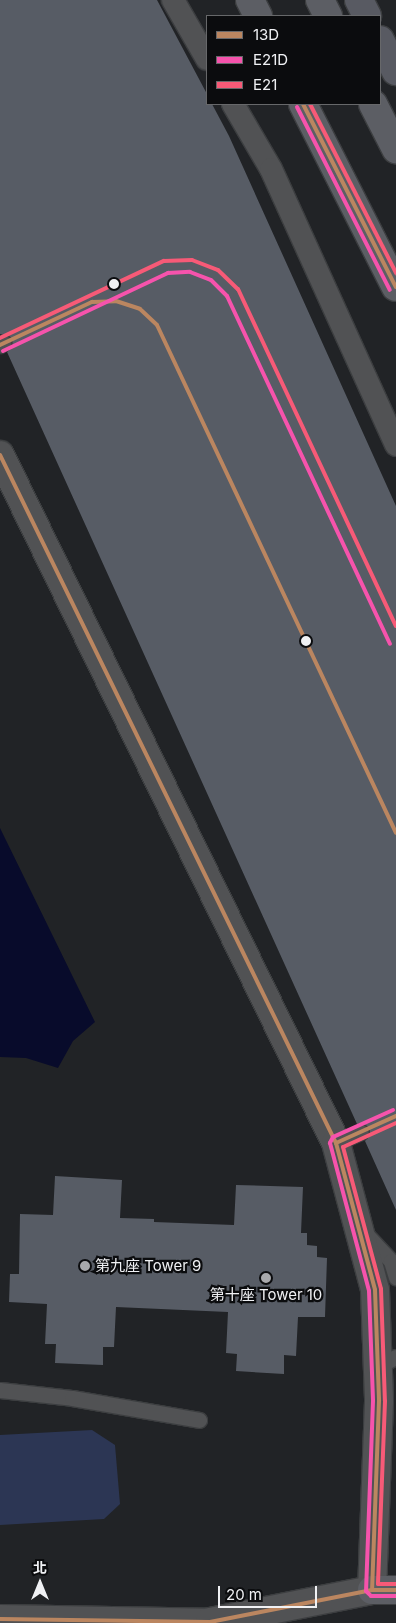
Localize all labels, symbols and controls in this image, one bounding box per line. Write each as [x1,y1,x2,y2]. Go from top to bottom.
legend [206,15,381,105]
text: 13D [253,25,279,44]
text: E21D [253,50,288,69]
text: E21 [253,75,277,94]
unlabelled marker [109,279,119,289]
unlabelled marker [301,636,311,646]
place label: 第九座 Tower 9 [95,1257,201,1275]
marker: 第九座 Tower 9 [79,1260,91,1272]
marker: 第十座 Tower 10 [260,1272,272,1284]
place label: 第十座 Tower 10 [210,1286,322,1304]
north arrow [15,1558,65,1608]
text: 北 [33,1559,47,1576]
scale bar [221,1576,320,1608]
text: 20 m [226,1585,262,1604]

